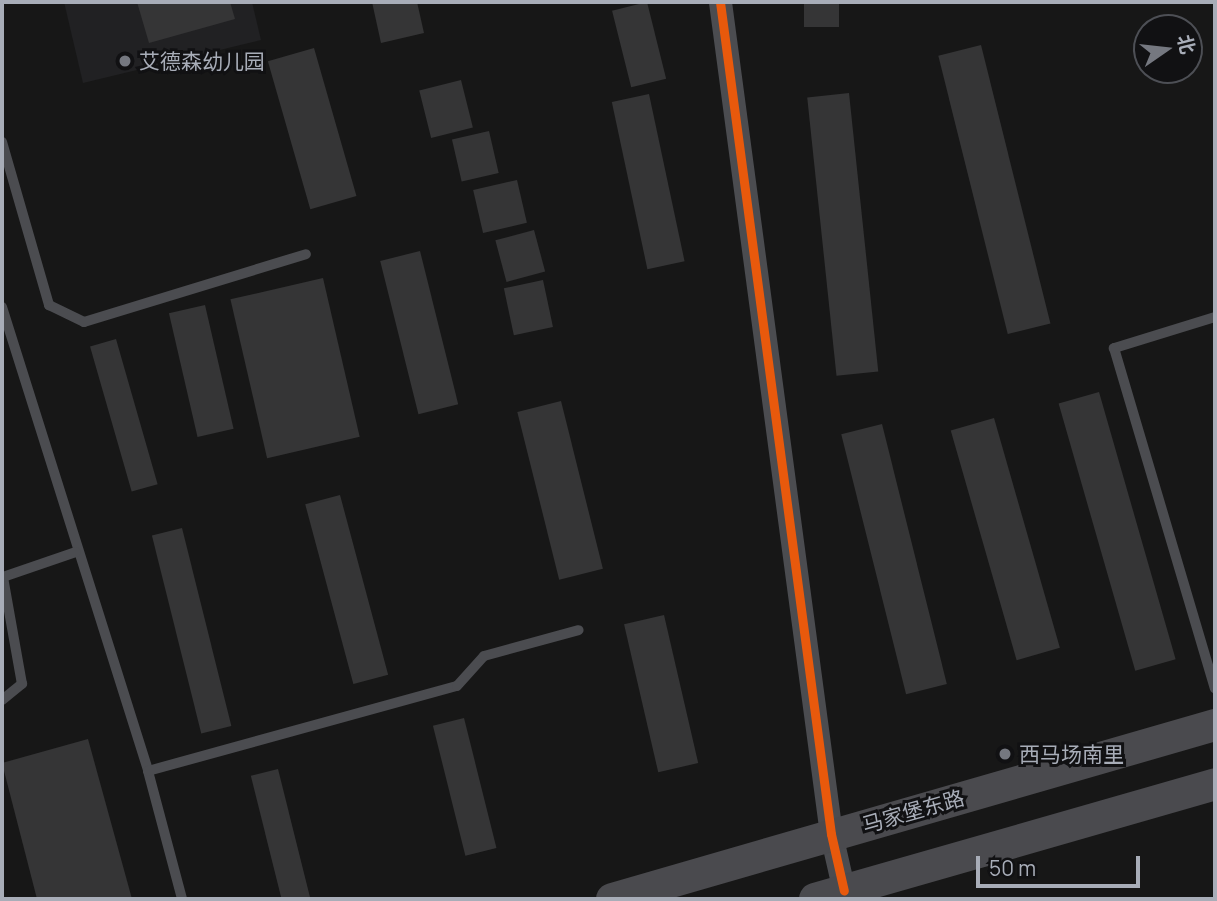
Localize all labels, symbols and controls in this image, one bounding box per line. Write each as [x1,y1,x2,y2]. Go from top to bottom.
north arrow [1133,14,1203,84]
text: 北 [1172,32,1201,57]
place label: 艾德森幼儿园 [139,48,265,74]
marker: 艾德森幼儿园 [117,53,133,69]
place label: 西马场南里 [1019,741,1124,767]
marker: 西马场南里 [997,746,1013,762]
street label: 马家堡东路 [859,784,967,838]
scale bar [979,842,1144,886]
text: 50 m [989,854,1036,882]

